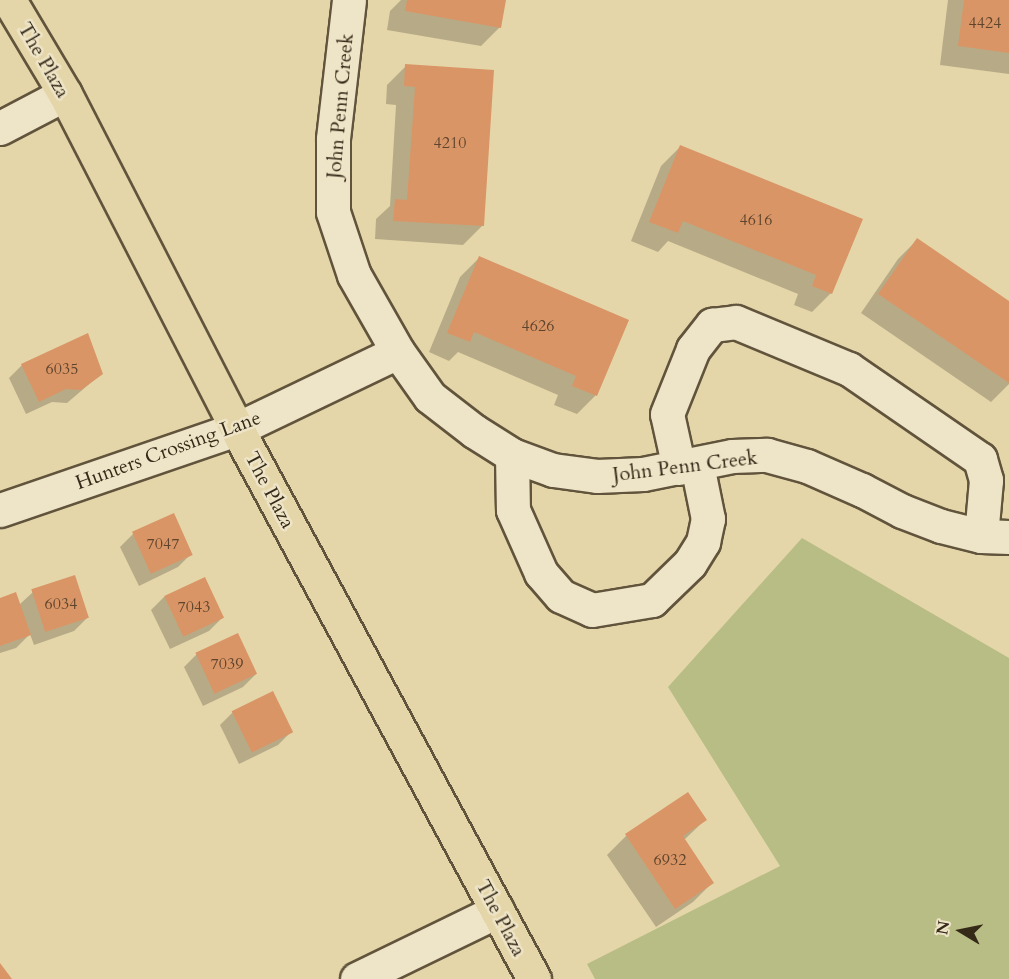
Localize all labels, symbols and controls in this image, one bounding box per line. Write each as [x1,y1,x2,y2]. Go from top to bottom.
house number: 4424 [969,13,1001,33]
street label: The Plaza [13,18,75,102]
street label: John Penn Creek [322,32,358,180]
house number: 4210 [434,133,466,153]
house number: 4616 [740,210,772,230]
house number: 4626 [522,316,554,336]
house number: 6035 [46,359,78,379]
street label: Hunters Crossing Lane [72,405,264,495]
street label: John Penn Creek [611,445,759,487]
street label: The Plaza [240,448,300,532]
house number: 7047 [147,534,179,554]
house number: 6034 [45,594,77,614]
house number: 7043 [178,597,210,617]
house number: 7039 [211,654,243,674]
house number: 6932 [654,850,686,870]
street label: The Plaza [471,876,531,960]
north arrow [931,901,991,961]
text: N [931,919,955,937]

